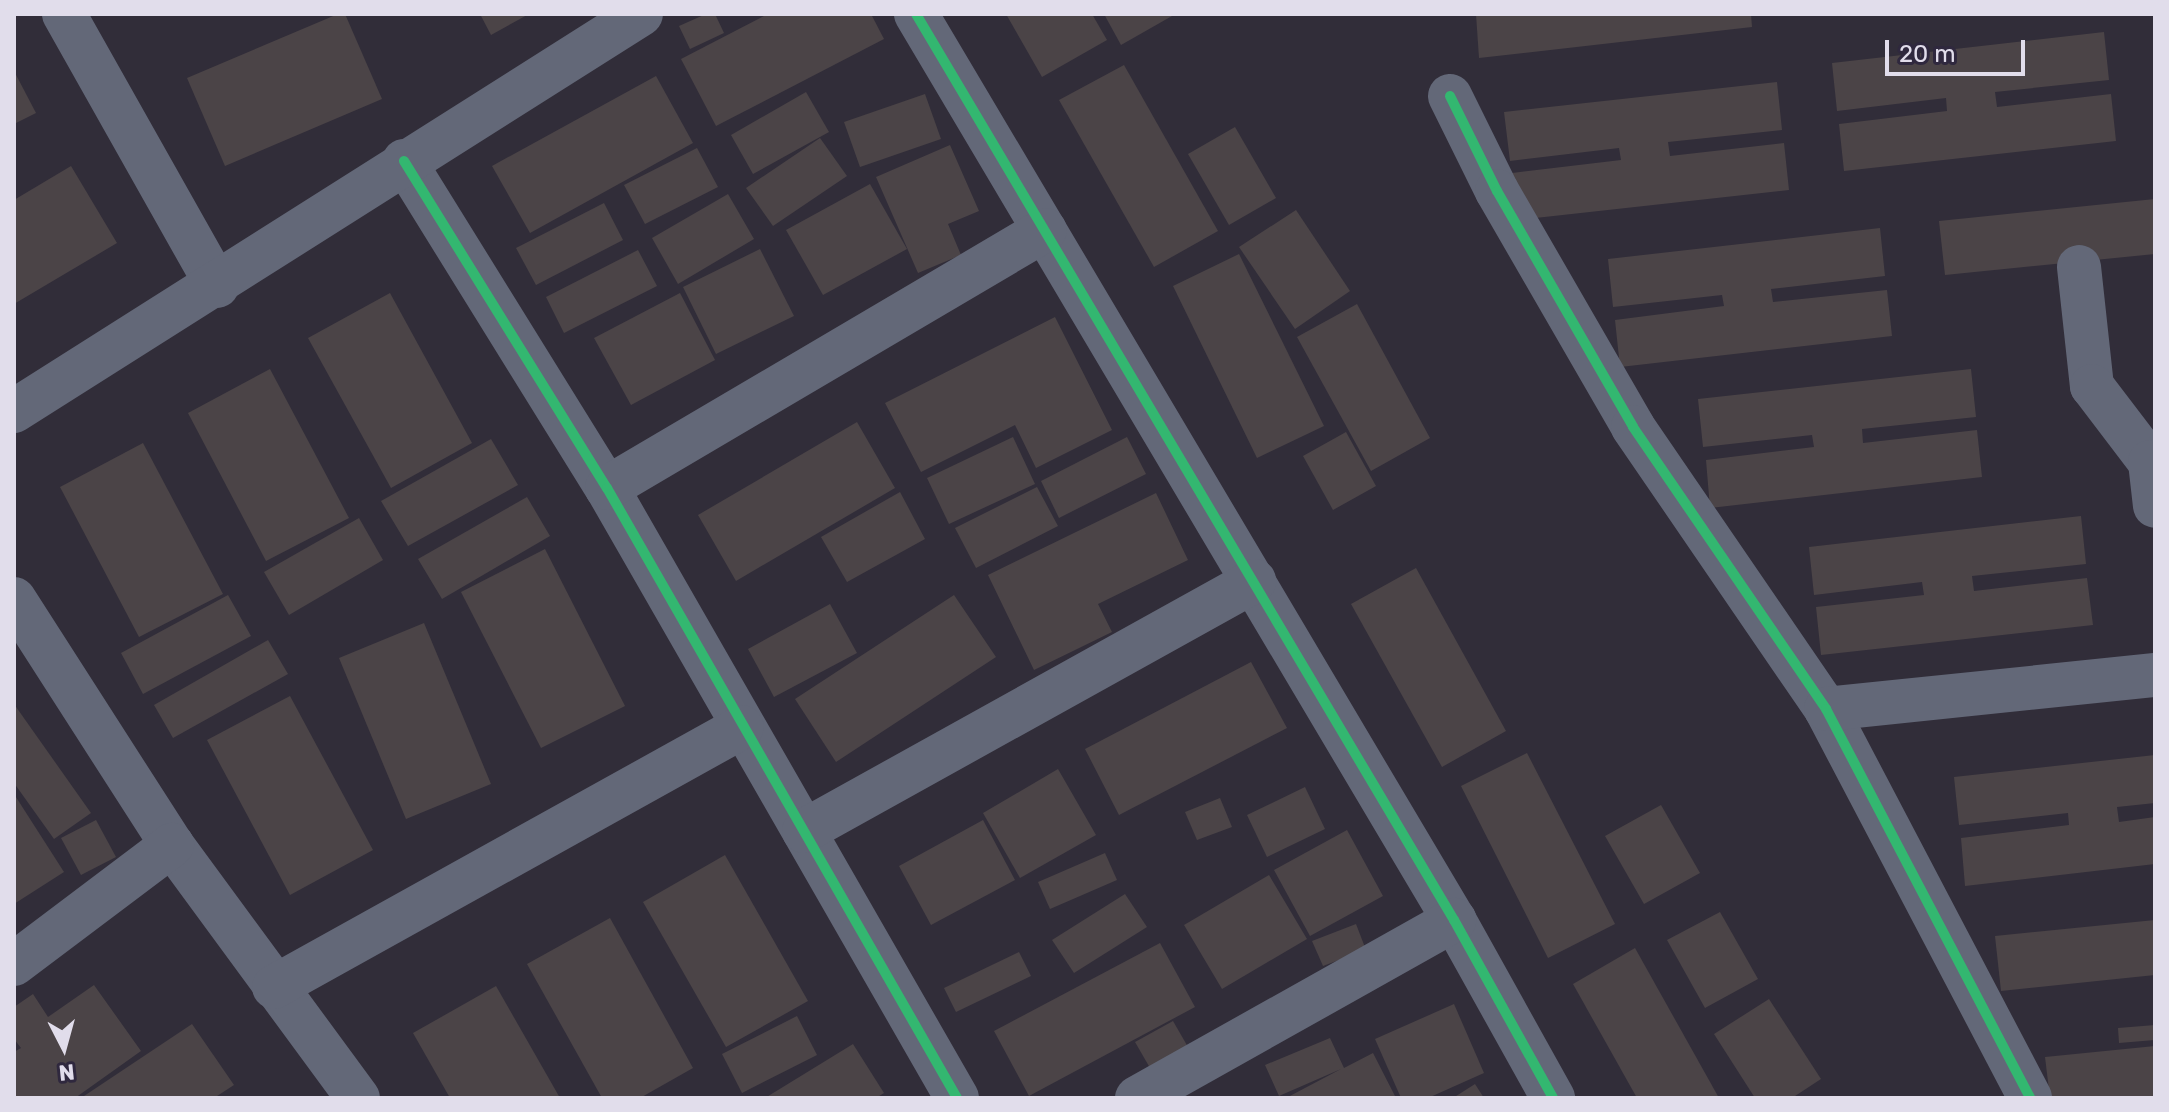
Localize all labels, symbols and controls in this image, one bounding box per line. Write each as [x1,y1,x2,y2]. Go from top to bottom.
scale bar [1889,24,2029,74]
text: 20 m [1899,40,1956,68]
north arrow [24,1008,104,1088]
text: N [57,1058,76,1087]

